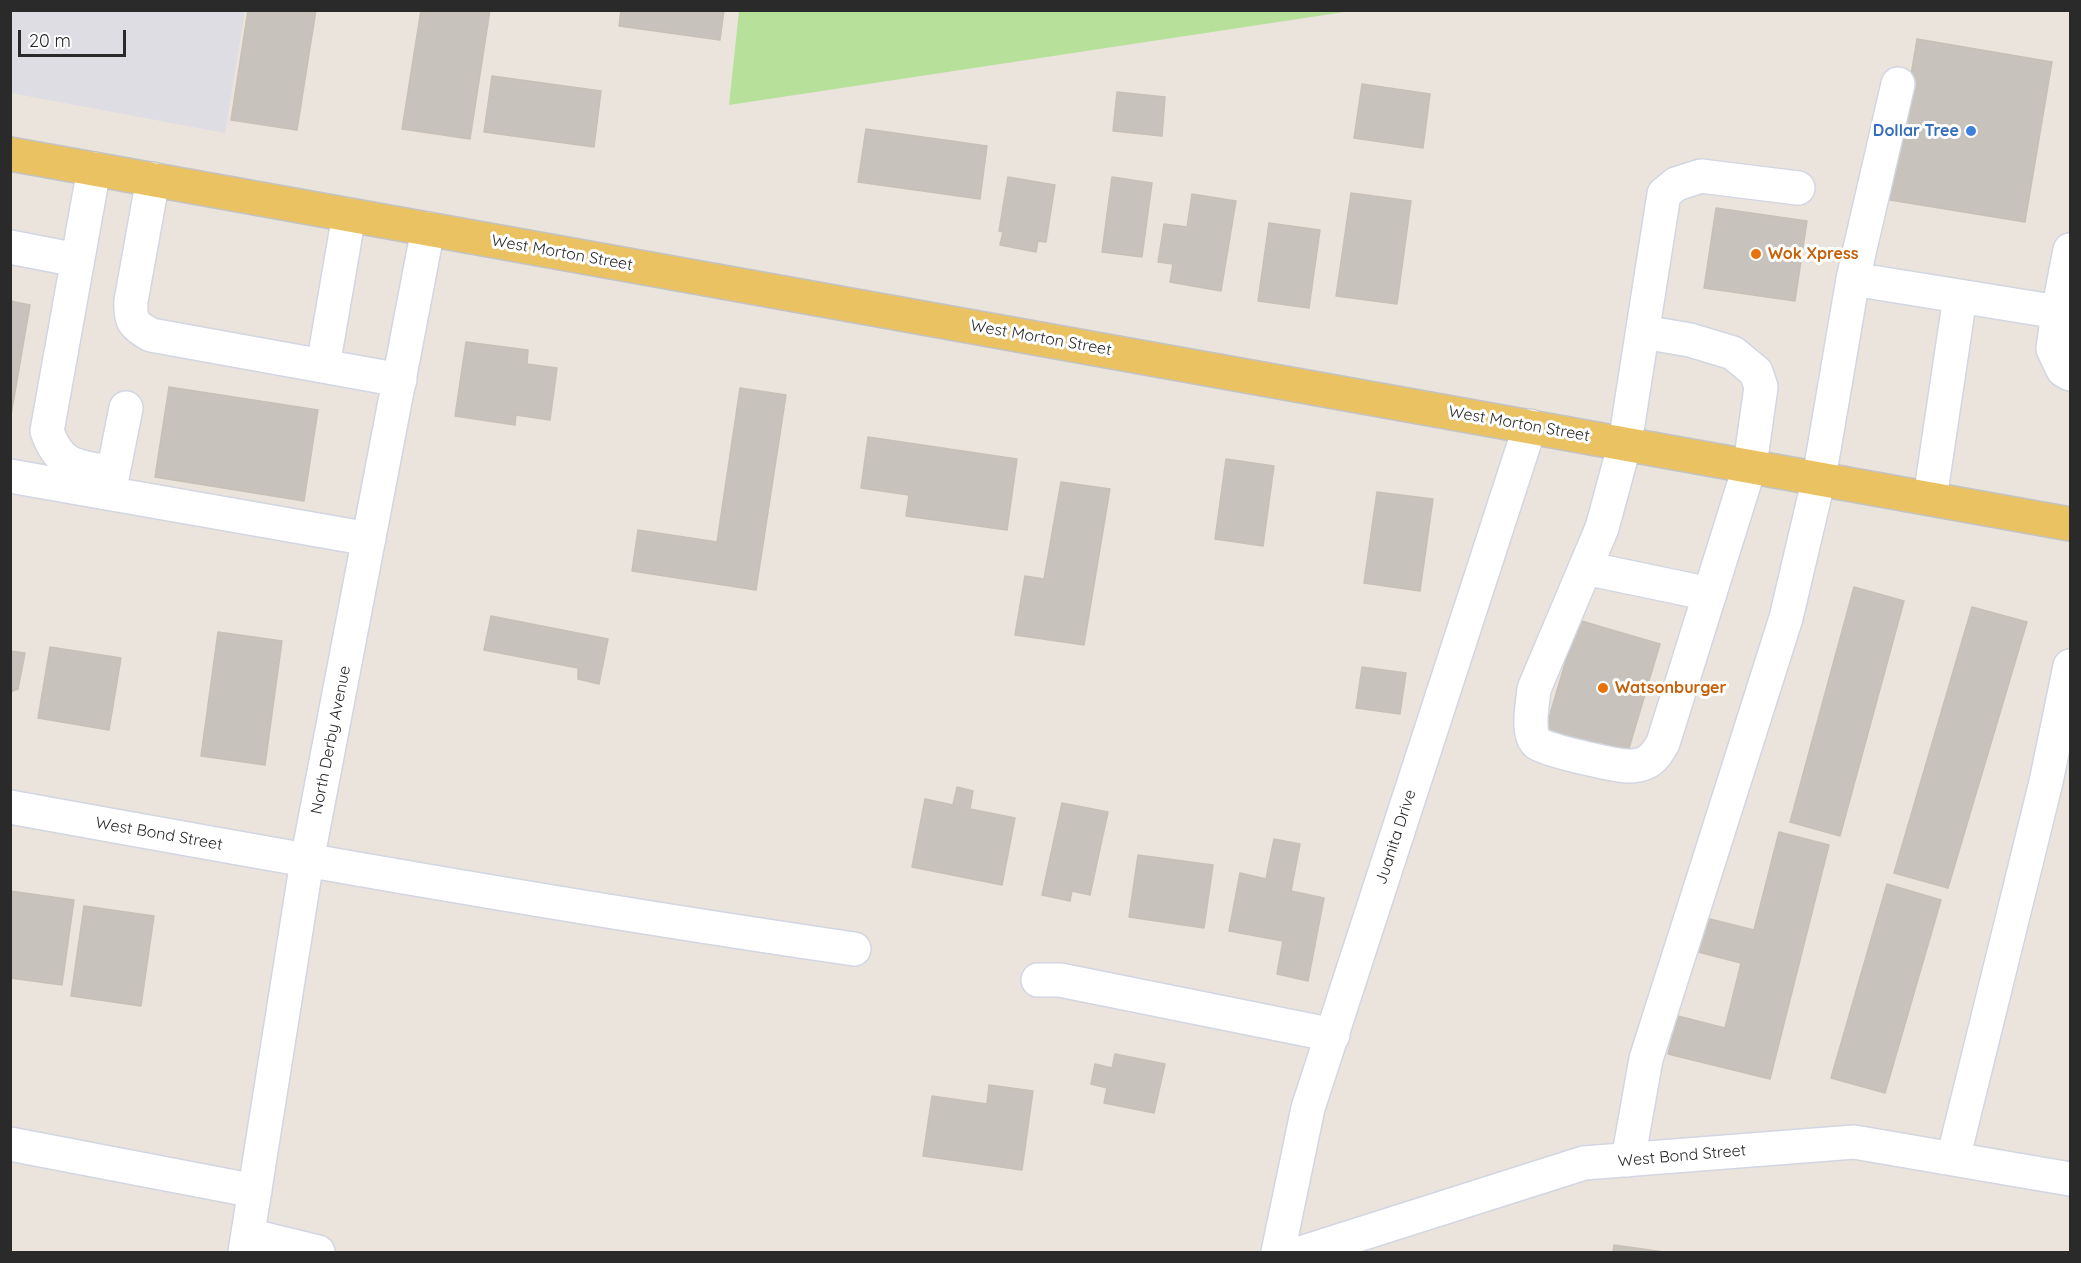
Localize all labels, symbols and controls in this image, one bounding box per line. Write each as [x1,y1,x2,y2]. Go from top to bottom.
scale bar [21,18,129,56]
text: 20 m [29,29,71,52]
place label: Dollar Tree [1873,121,1959,141]
marker: Dollar Tree [1964,124,1978,138]
street label: West Morton Street [490,231,634,275]
place label: Wok Xpress [1768,244,1858,264]
marker: Wok Xpress [1749,247,1763,261]
street label: West Morton Street [969,316,1113,360]
street label: West Morton Street [1447,402,1591,446]
street label: North Derby Avenue [307,664,355,816]
place label: Watsonburger [1615,678,1727,698]
marker: Watsonburger [1596,681,1610,695]
street label: Juanita Drive [1372,787,1420,887]
street label: West Bond Street [94,813,224,855]
street label: West Bond Street [1617,1141,1747,1171]

